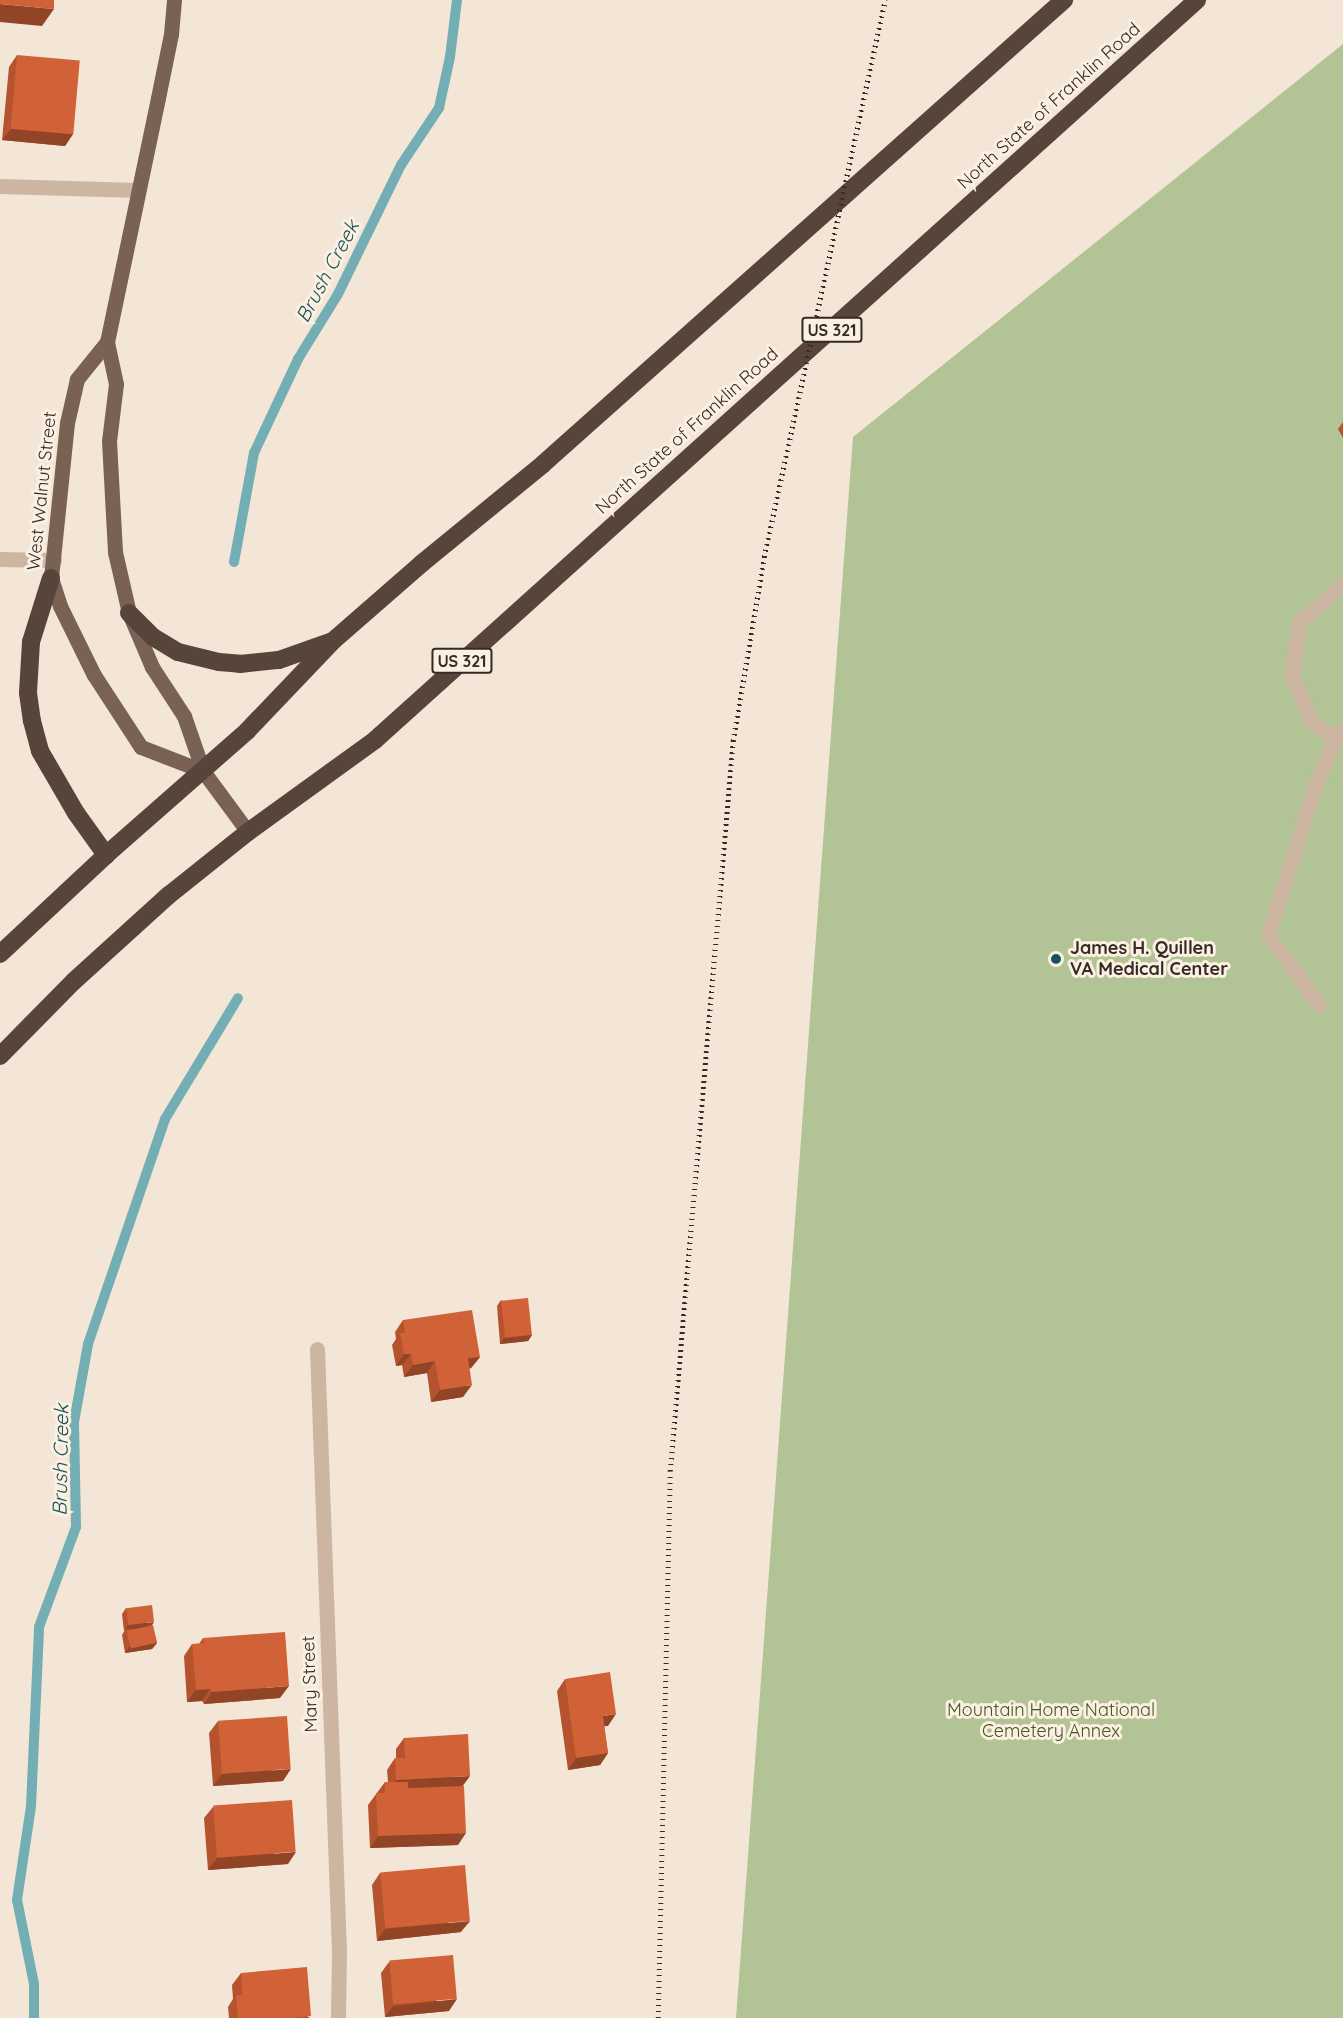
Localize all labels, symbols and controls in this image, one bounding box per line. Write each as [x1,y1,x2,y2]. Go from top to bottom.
street label: North State of Franklin Road [953,18,1145,194]
water label: Brush Creek [290,216,364,326]
road number: US 321 [800,317,864,343]
street label: North State of Franklin Road [591,343,783,519]
street label: West Walnut Street [23,410,61,572]
road number: US 321 [430,648,494,674]
place label: James H. Quillen VA Medical Center [1070,938,1228,980]
marker: James H. Quillen VA Medical Center [1047,950,1065,968]
water label: Brush Creek [47,1404,73,1516]
street label: Mary Street [298,1635,322,1733]
park label: Mountain Home National Cemetery Annex [947,1700,1155,1742]

